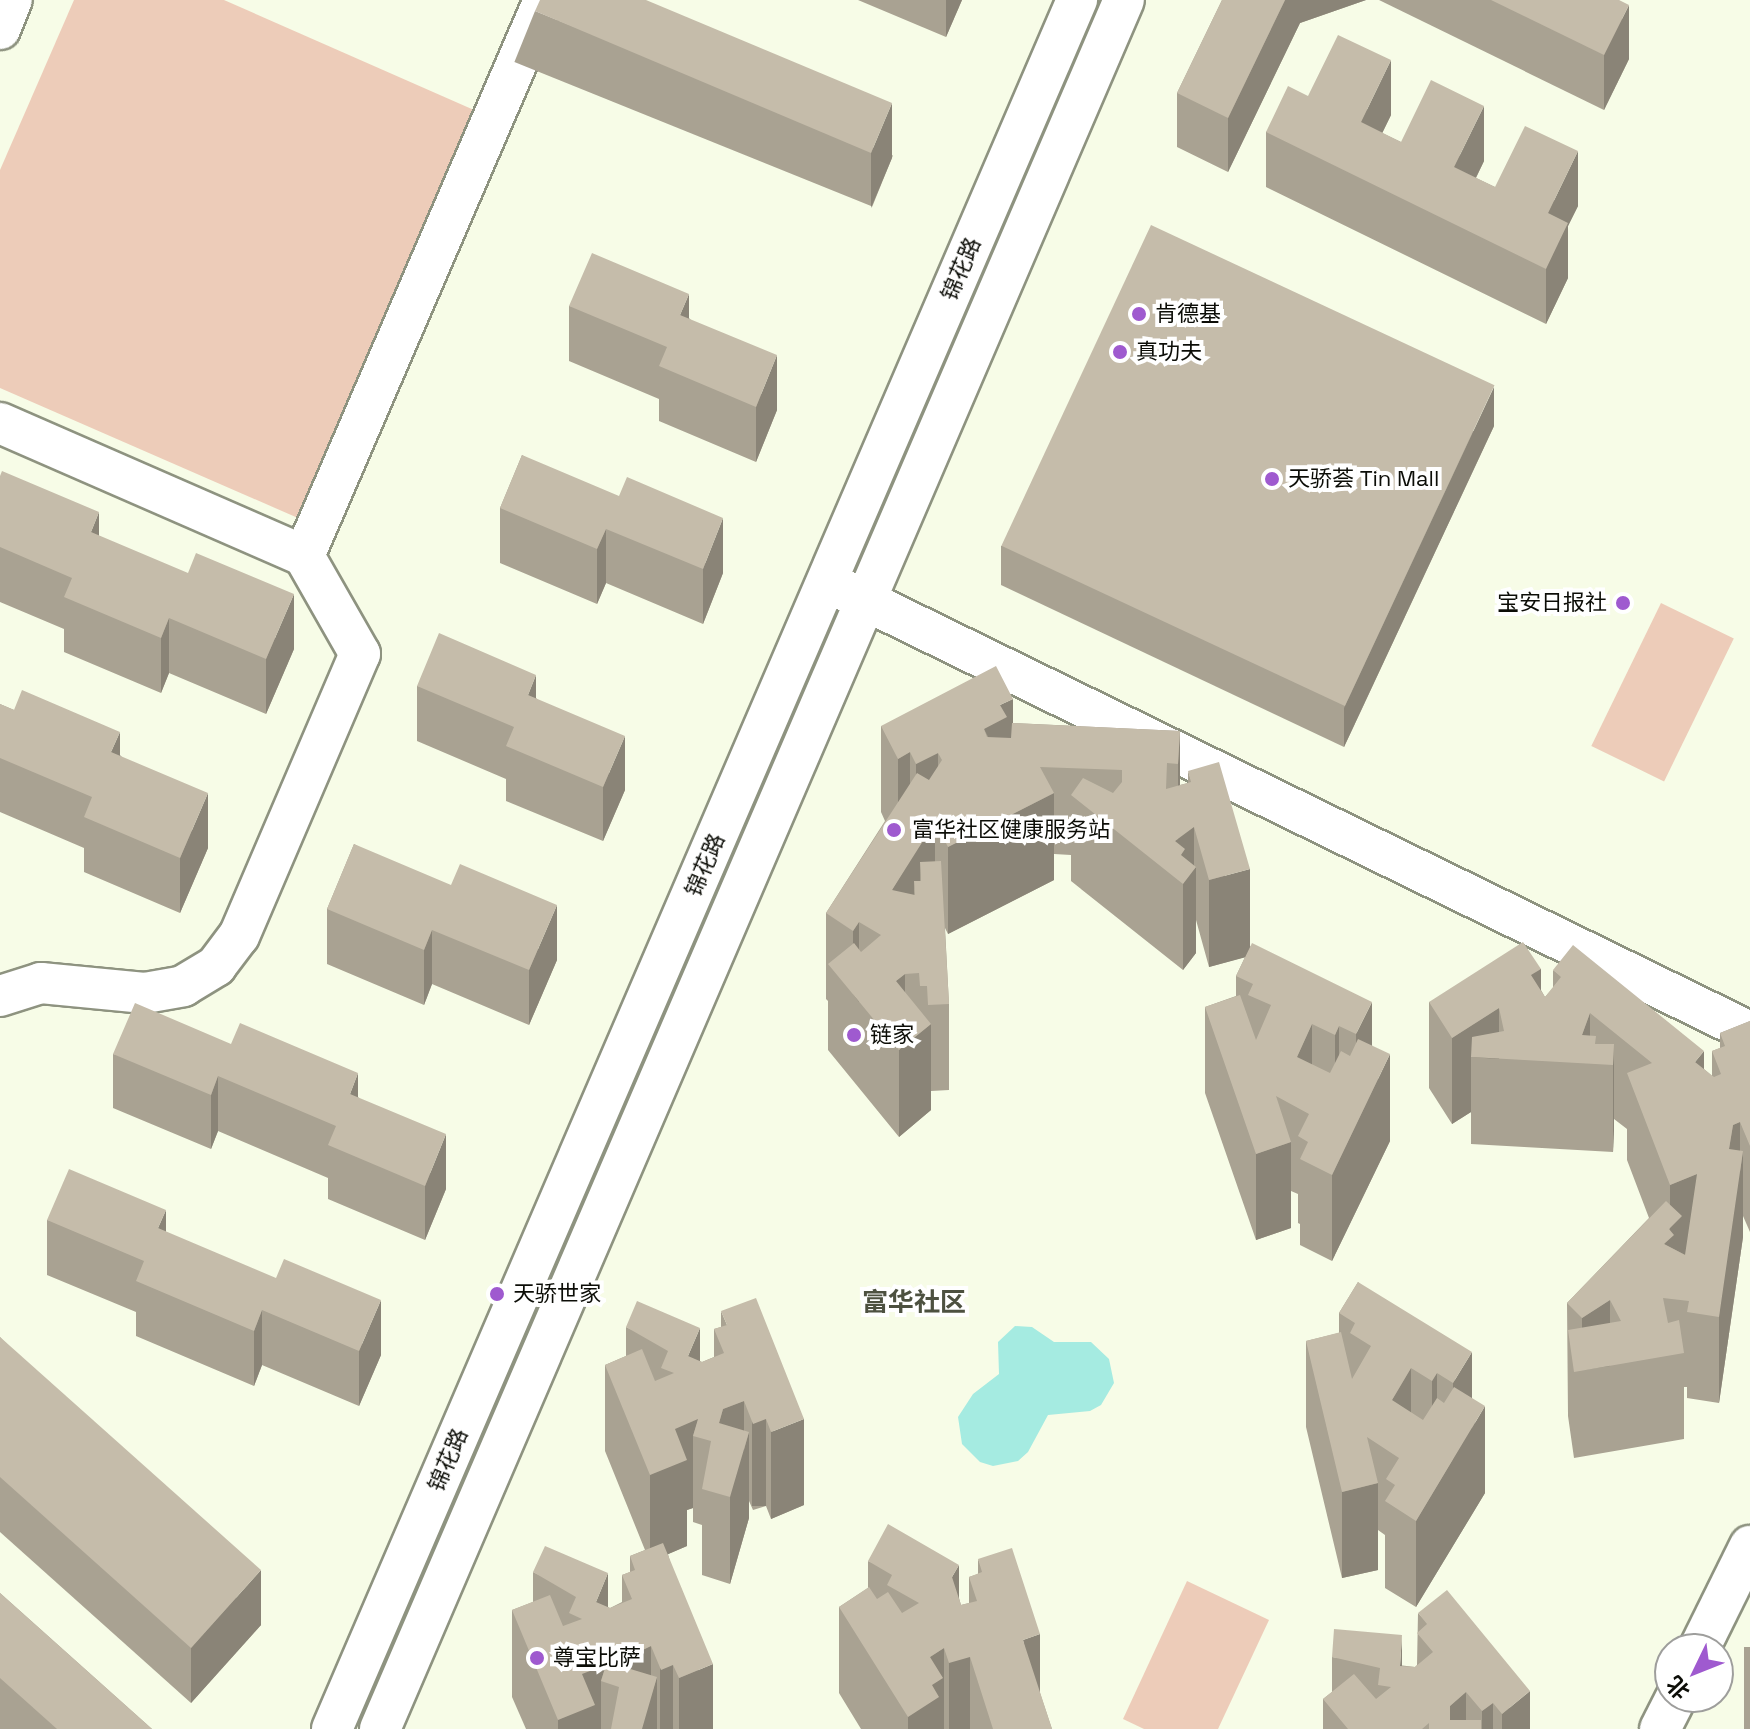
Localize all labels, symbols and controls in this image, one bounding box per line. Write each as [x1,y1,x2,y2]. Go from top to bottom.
street label: 锦花路 [936,233,986,305]
place label: 肯德基 [1155,301,1221,327]
marker: 肯德基 [1130,305,1148,323]
place label: 真功夫 [1136,339,1202,365]
marker: 真功夫 [1111,343,1129,361]
place label: 天骄荟 Tin Mall [1288,466,1439,492]
marker: 天骄荟 Tin Mall [1263,470,1281,488]
place label: 宝安日报社 [1497,590,1607,616]
marker: 宝安日报社 [1614,594,1632,612]
place label: 富华社区健康服务站 [912,817,1110,843]
marker: 富华社区健康服务站 [883,819,905,841]
street label: 锦花路 [680,829,730,901]
place label: 链家 [870,1022,914,1048]
marker: 链家 [845,1026,863,1044]
place label: 天骄世家 [513,1281,601,1307]
marker: 天骄世家 [488,1285,506,1303]
district label: 富华社区 [862,1287,966,1319]
street label: 锦花路 [423,1424,473,1496]
north arrow [1654,1633,1734,1713]
place label: 尊宝比萨 [553,1645,641,1671]
marker: 尊宝比萨 [528,1649,546,1667]
text: 北 [1660,1670,1696,1706]

